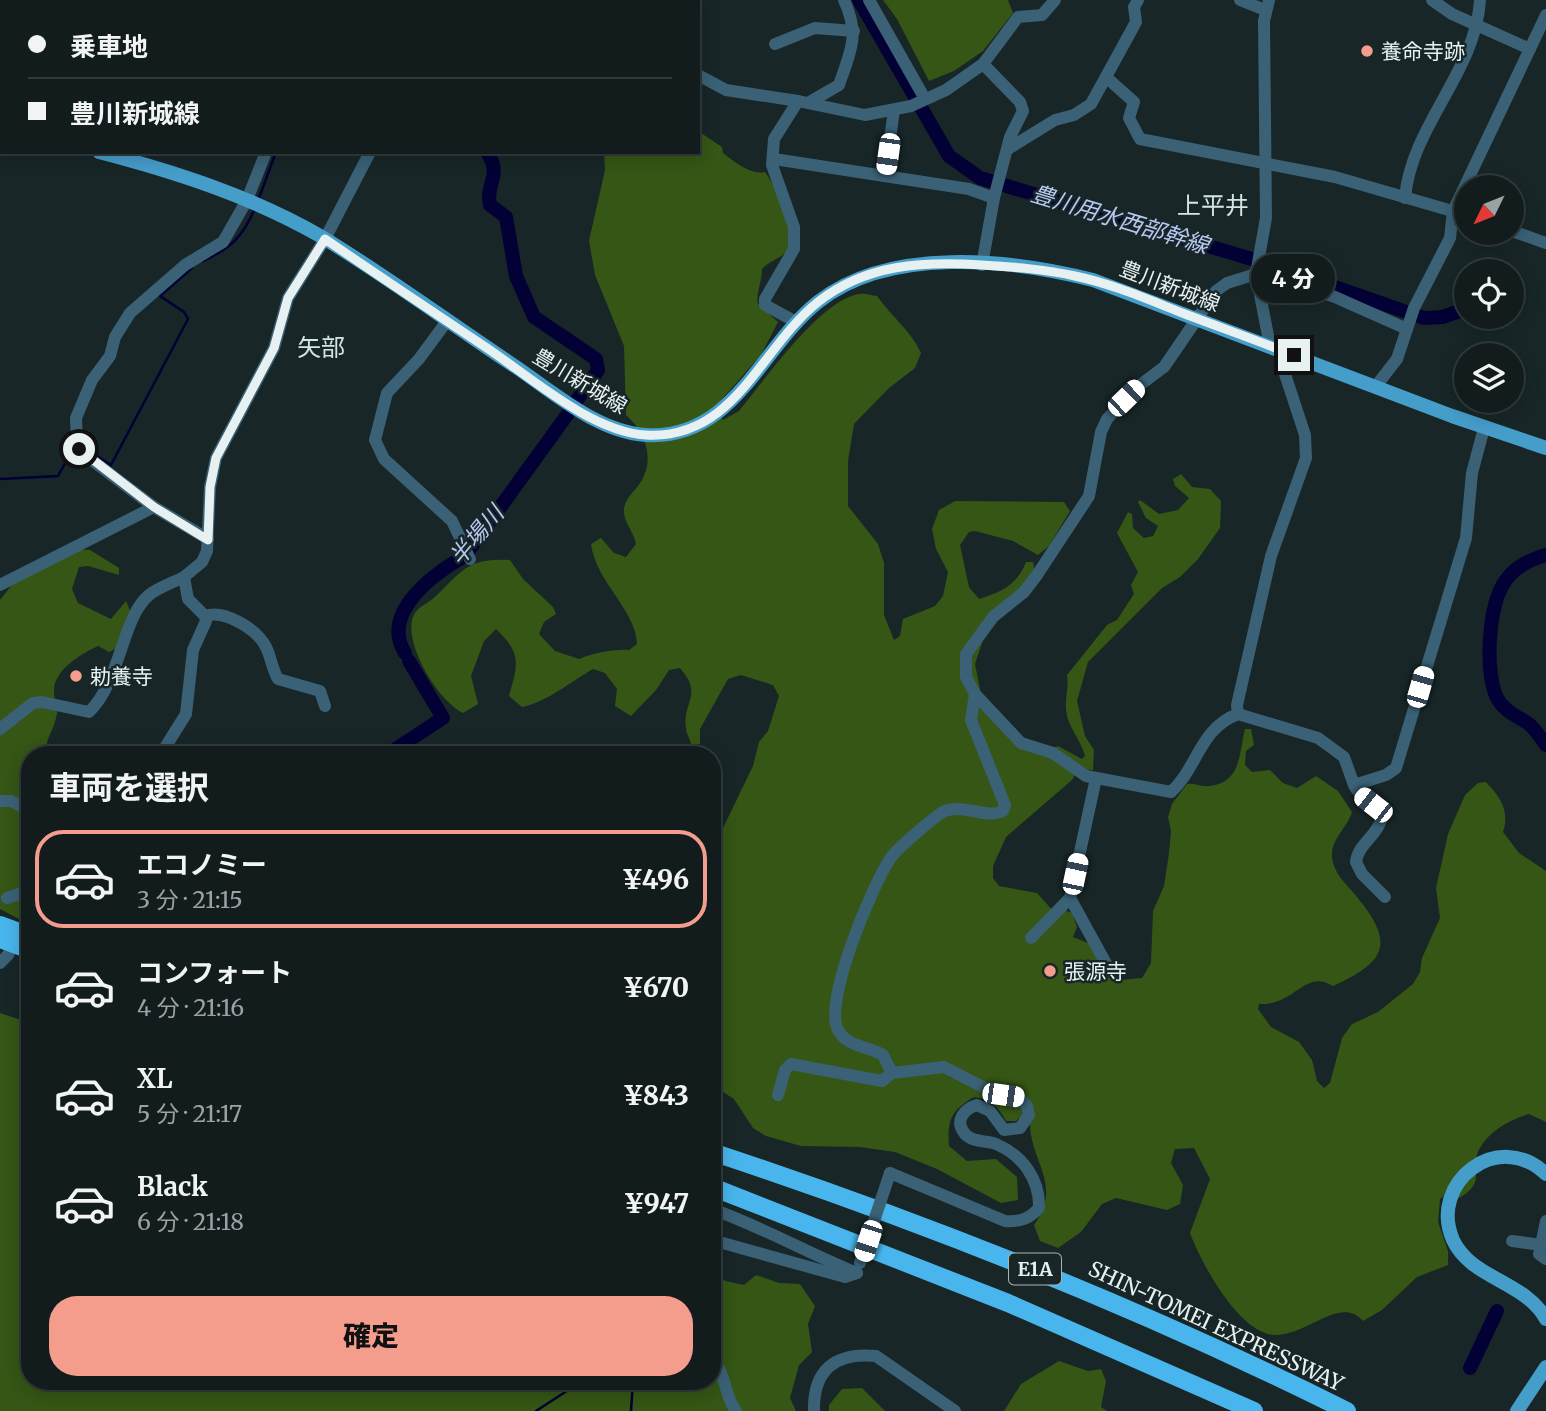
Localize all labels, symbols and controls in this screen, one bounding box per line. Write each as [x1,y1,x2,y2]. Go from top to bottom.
text: 乗車地 [70,30,148,63]
place label: 養命寺跡 [1381,38,1465,65]
marker: 養命寺跡 [1359,43,1375,59]
text: 豊川新城線 [70,97,200,130]
car [875,132,902,176]
north arrow [1454,175,1524,245]
map controls [1454,175,1524,413]
water label: 豊川用水西部幹線 [1028,178,1215,261]
district label: 上平井 [1177,190,1249,221]
callout: 4 分 [1252,254,1336,302]
street label: 豊川新城線 [1116,255,1224,317]
button: locate [1454,259,1524,329]
text: 4 分 [1271,264,1315,293]
district label: 矢部 [297,332,345,363]
route end [1278,339,1310,371]
street label: 豊川新城線 [528,342,632,420]
button: layers [1454,343,1524,413]
car [1104,376,1149,420]
route start [63,433,95,465]
water label: 半場川 [443,497,511,571]
place label: 勅養寺 [90,663,153,690]
car [1405,664,1436,710]
marker: 勅養寺 [68,668,84,684]
text: 車両を選択 [49,768,209,808]
car [1350,784,1397,826]
icon: car [53,848,116,911]
text: エコノミー [137,848,267,881]
car [1061,851,1090,897]
text: ¥496 [622,863,689,896]
text: 3 分 · 21:15 [137,885,243,914]
icon: car [53,956,116,1019]
text: コンフォート [137,956,292,989]
place label: 張源寺 [1064,958,1127,985]
marker: 張源寺 [1042,963,1058,979]
text: ¥670 [623,971,689,1004]
text: 4 分 · 21:16 [137,993,244,1022]
text: XL [137,1062,173,1095]
icon: car [53,1064,116,1127]
text: ¥843 [623,1079,689,1112]
car [981,1082,1026,1108]
text: 5 分 · 21:17 [137,1099,242,1128]
text: Black [137,1170,208,1203]
icon: car [53,1172,116,1235]
text: ¥947 [624,1187,689,1220]
text: 6 分 · 21:18 [137,1207,244,1236]
car [852,1218,885,1264]
road number: E1A [1009,1254,1061,1284]
street label: SHIN-TOMEI EXPRESSWAY [1084,1255,1348,1397]
button: 確定 [49,1296,693,1376]

